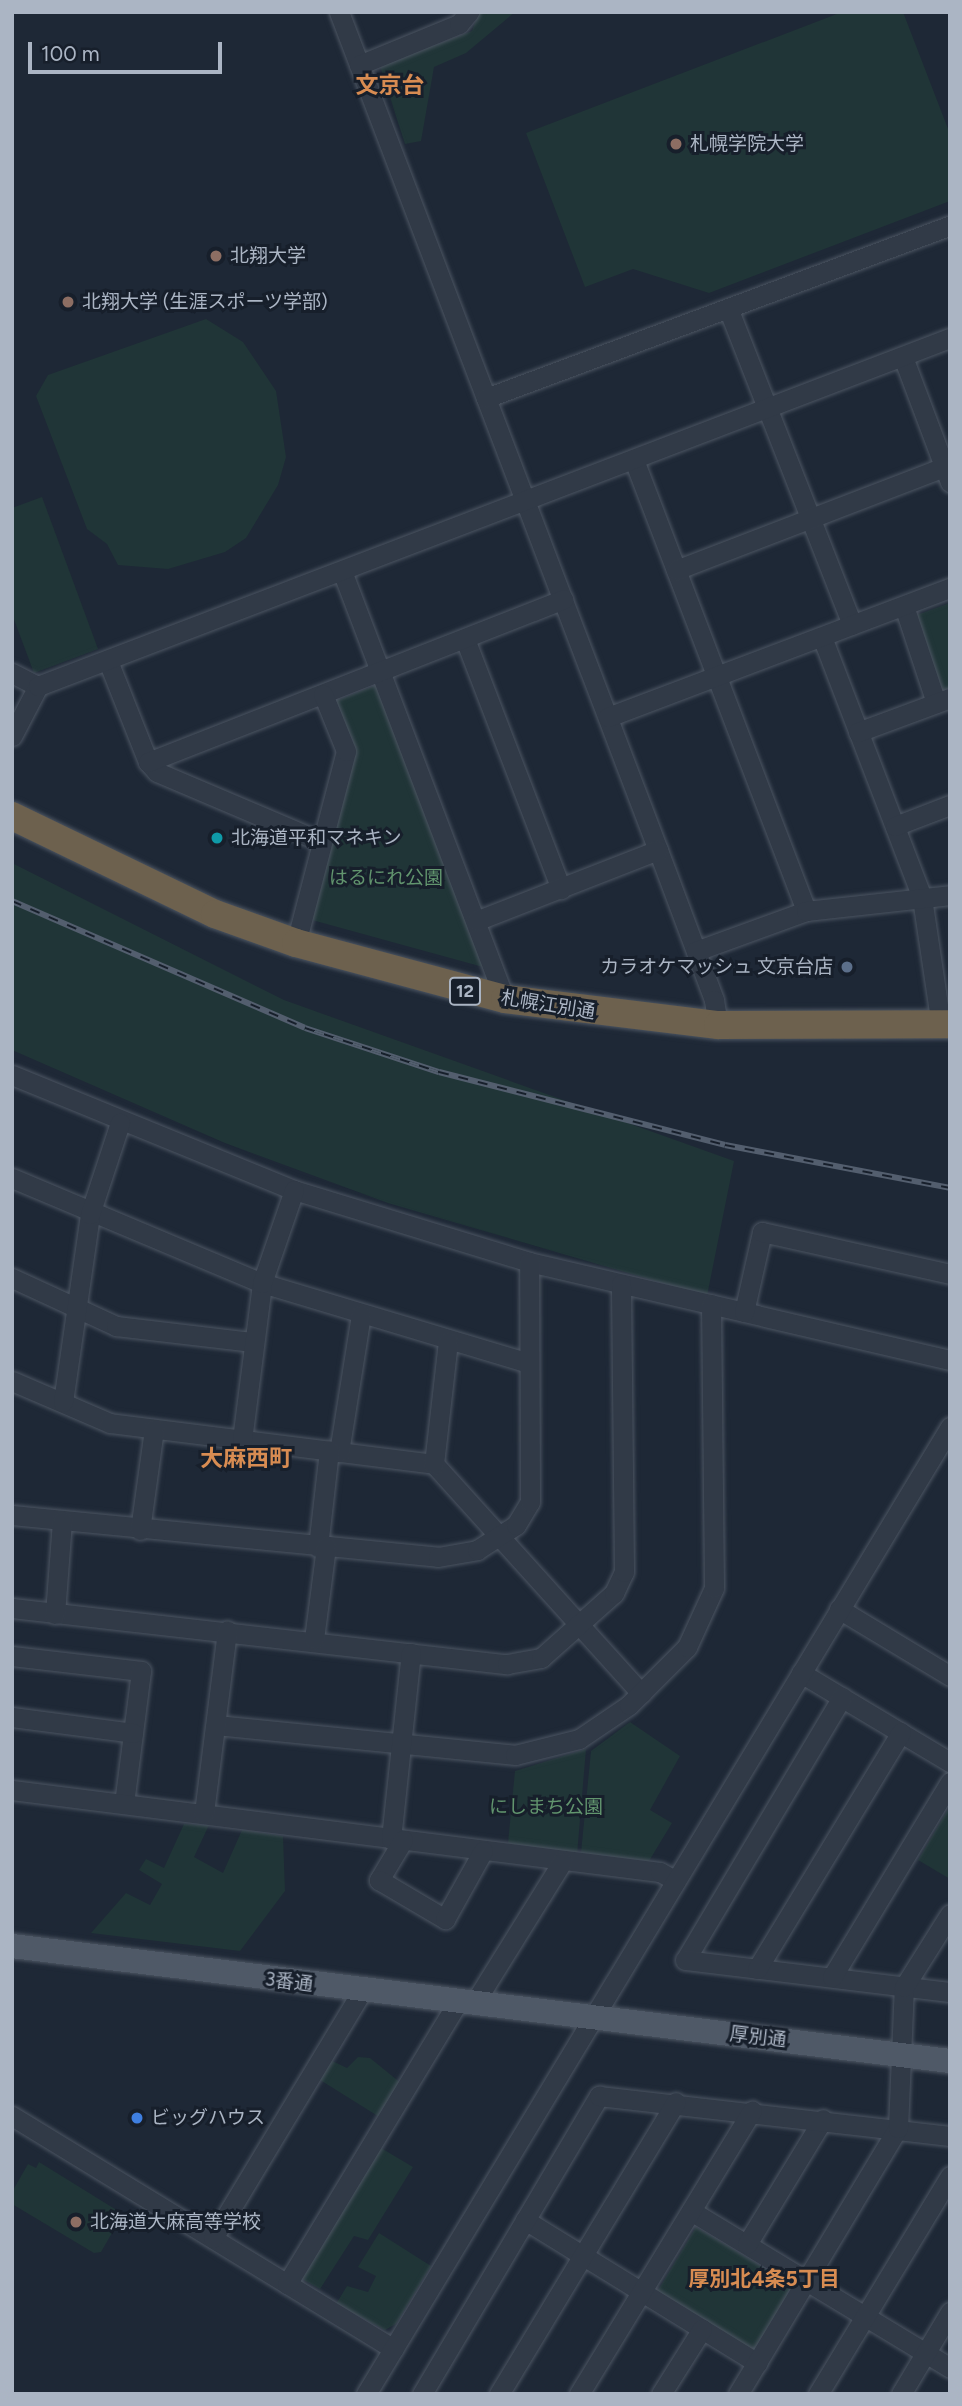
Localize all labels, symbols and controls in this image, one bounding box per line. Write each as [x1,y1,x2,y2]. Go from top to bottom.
scale bar [32,28,226,72]
text: 100 m [41,41,100,66]
district label: 文京台 [356,71,424,99]
place label: 札幌学院大学 [690,133,804,155]
marker: 札幌学院大学 [668,136,684,152]
place label: 北翔大学 [230,245,306,267]
marker: 北翔大学 [208,248,224,264]
place label: 北翔大学 (生涯スポーツ学部) [82,291,328,313]
marker: 北翔大学 (生涯スポーツ学部) [60,294,76,310]
place label: 北海道平和マネキン [231,827,402,849]
marker: 北海道平和マネキン [209,830,225,846]
park label: はるにれ公園 [329,867,443,889]
place label: カラオケマッシュ 文京台店 [600,956,833,978]
marker: カラオケマッシュ 文京台店 [839,959,855,975]
road number: 12 [448,976,482,1006]
street label: 札幌江別通 [499,986,597,1024]
district label: 大麻西町 [200,1444,292,1472]
park label: にしまち公園 [489,1796,603,1818]
street label: 3番通 [264,1968,314,1996]
street label: 厚別通 [728,2022,788,2052]
place label: ビッグハウス [151,2107,265,2129]
marker: ビッグハウス [129,2110,145,2126]
place label: 北海道大麻高等学校 [90,2211,261,2233]
marker: 北海道大麻高等学校 [68,2214,84,2230]
district label: 厚別北4条5丁目 [688,2266,840,2292]

